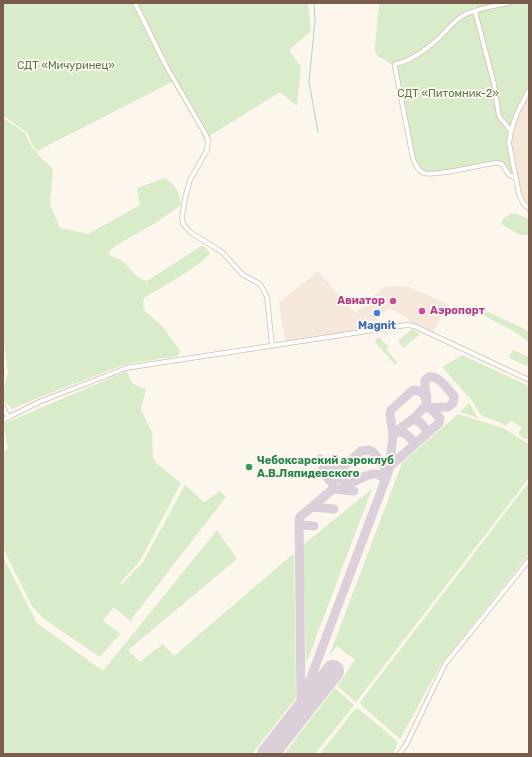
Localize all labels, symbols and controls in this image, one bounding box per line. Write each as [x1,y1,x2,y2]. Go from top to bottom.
park label: СДТ «Мичуринец» [17,59,115,73]
park label: СДТ «Питомник-2» [397,87,499,101]
place label: Авиатор [337,294,385,308]
marker: Авиатор [388,296,398,306]
place label: Аэропорт [430,304,485,318]
marker: Аэропорт [417,306,427,316]
marker: Magnit [372,308,382,318]
place label: Magnit [358,319,396,333]
place label: Чебоксарский аэроклуб А.В.Ляпидевского [257,454,394,480]
marker: Чебоксарский аэроклуб А.В.Ляпидевского [244,462,254,472]

